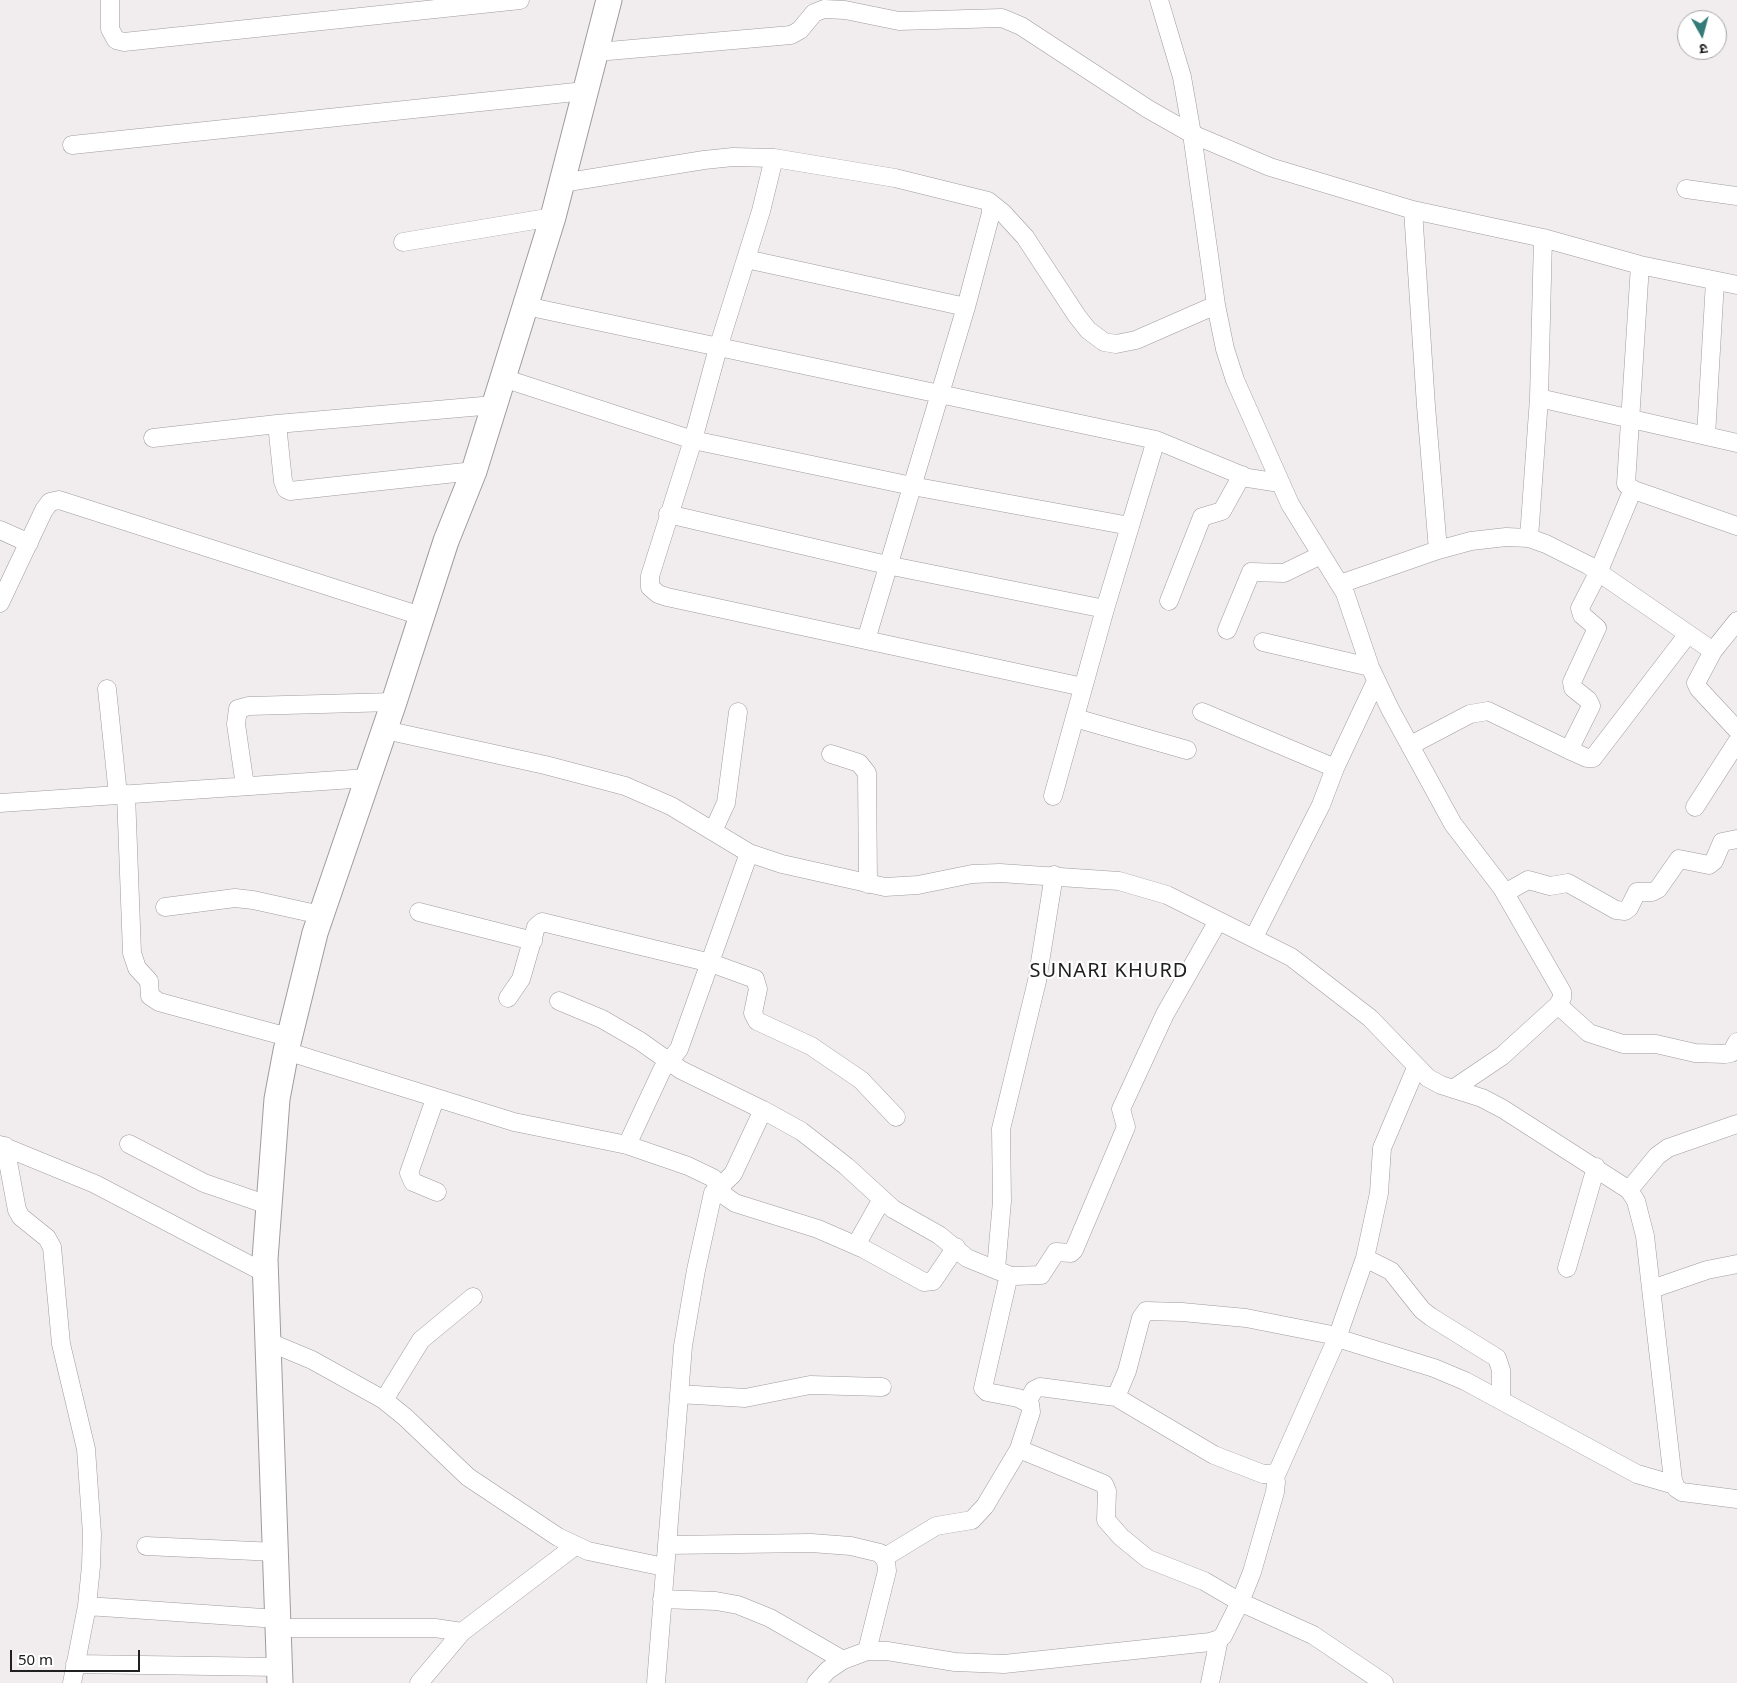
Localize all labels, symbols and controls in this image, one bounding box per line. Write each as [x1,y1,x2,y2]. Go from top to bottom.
north arrow [1677,10,1727,60]
text: उ [1699,39,1709,59]
district label: SUNARI KHURD [1028,959,1190,983]
scale bar [12,1640,142,1672]
text: 50 m [18,1649,53,1669]

